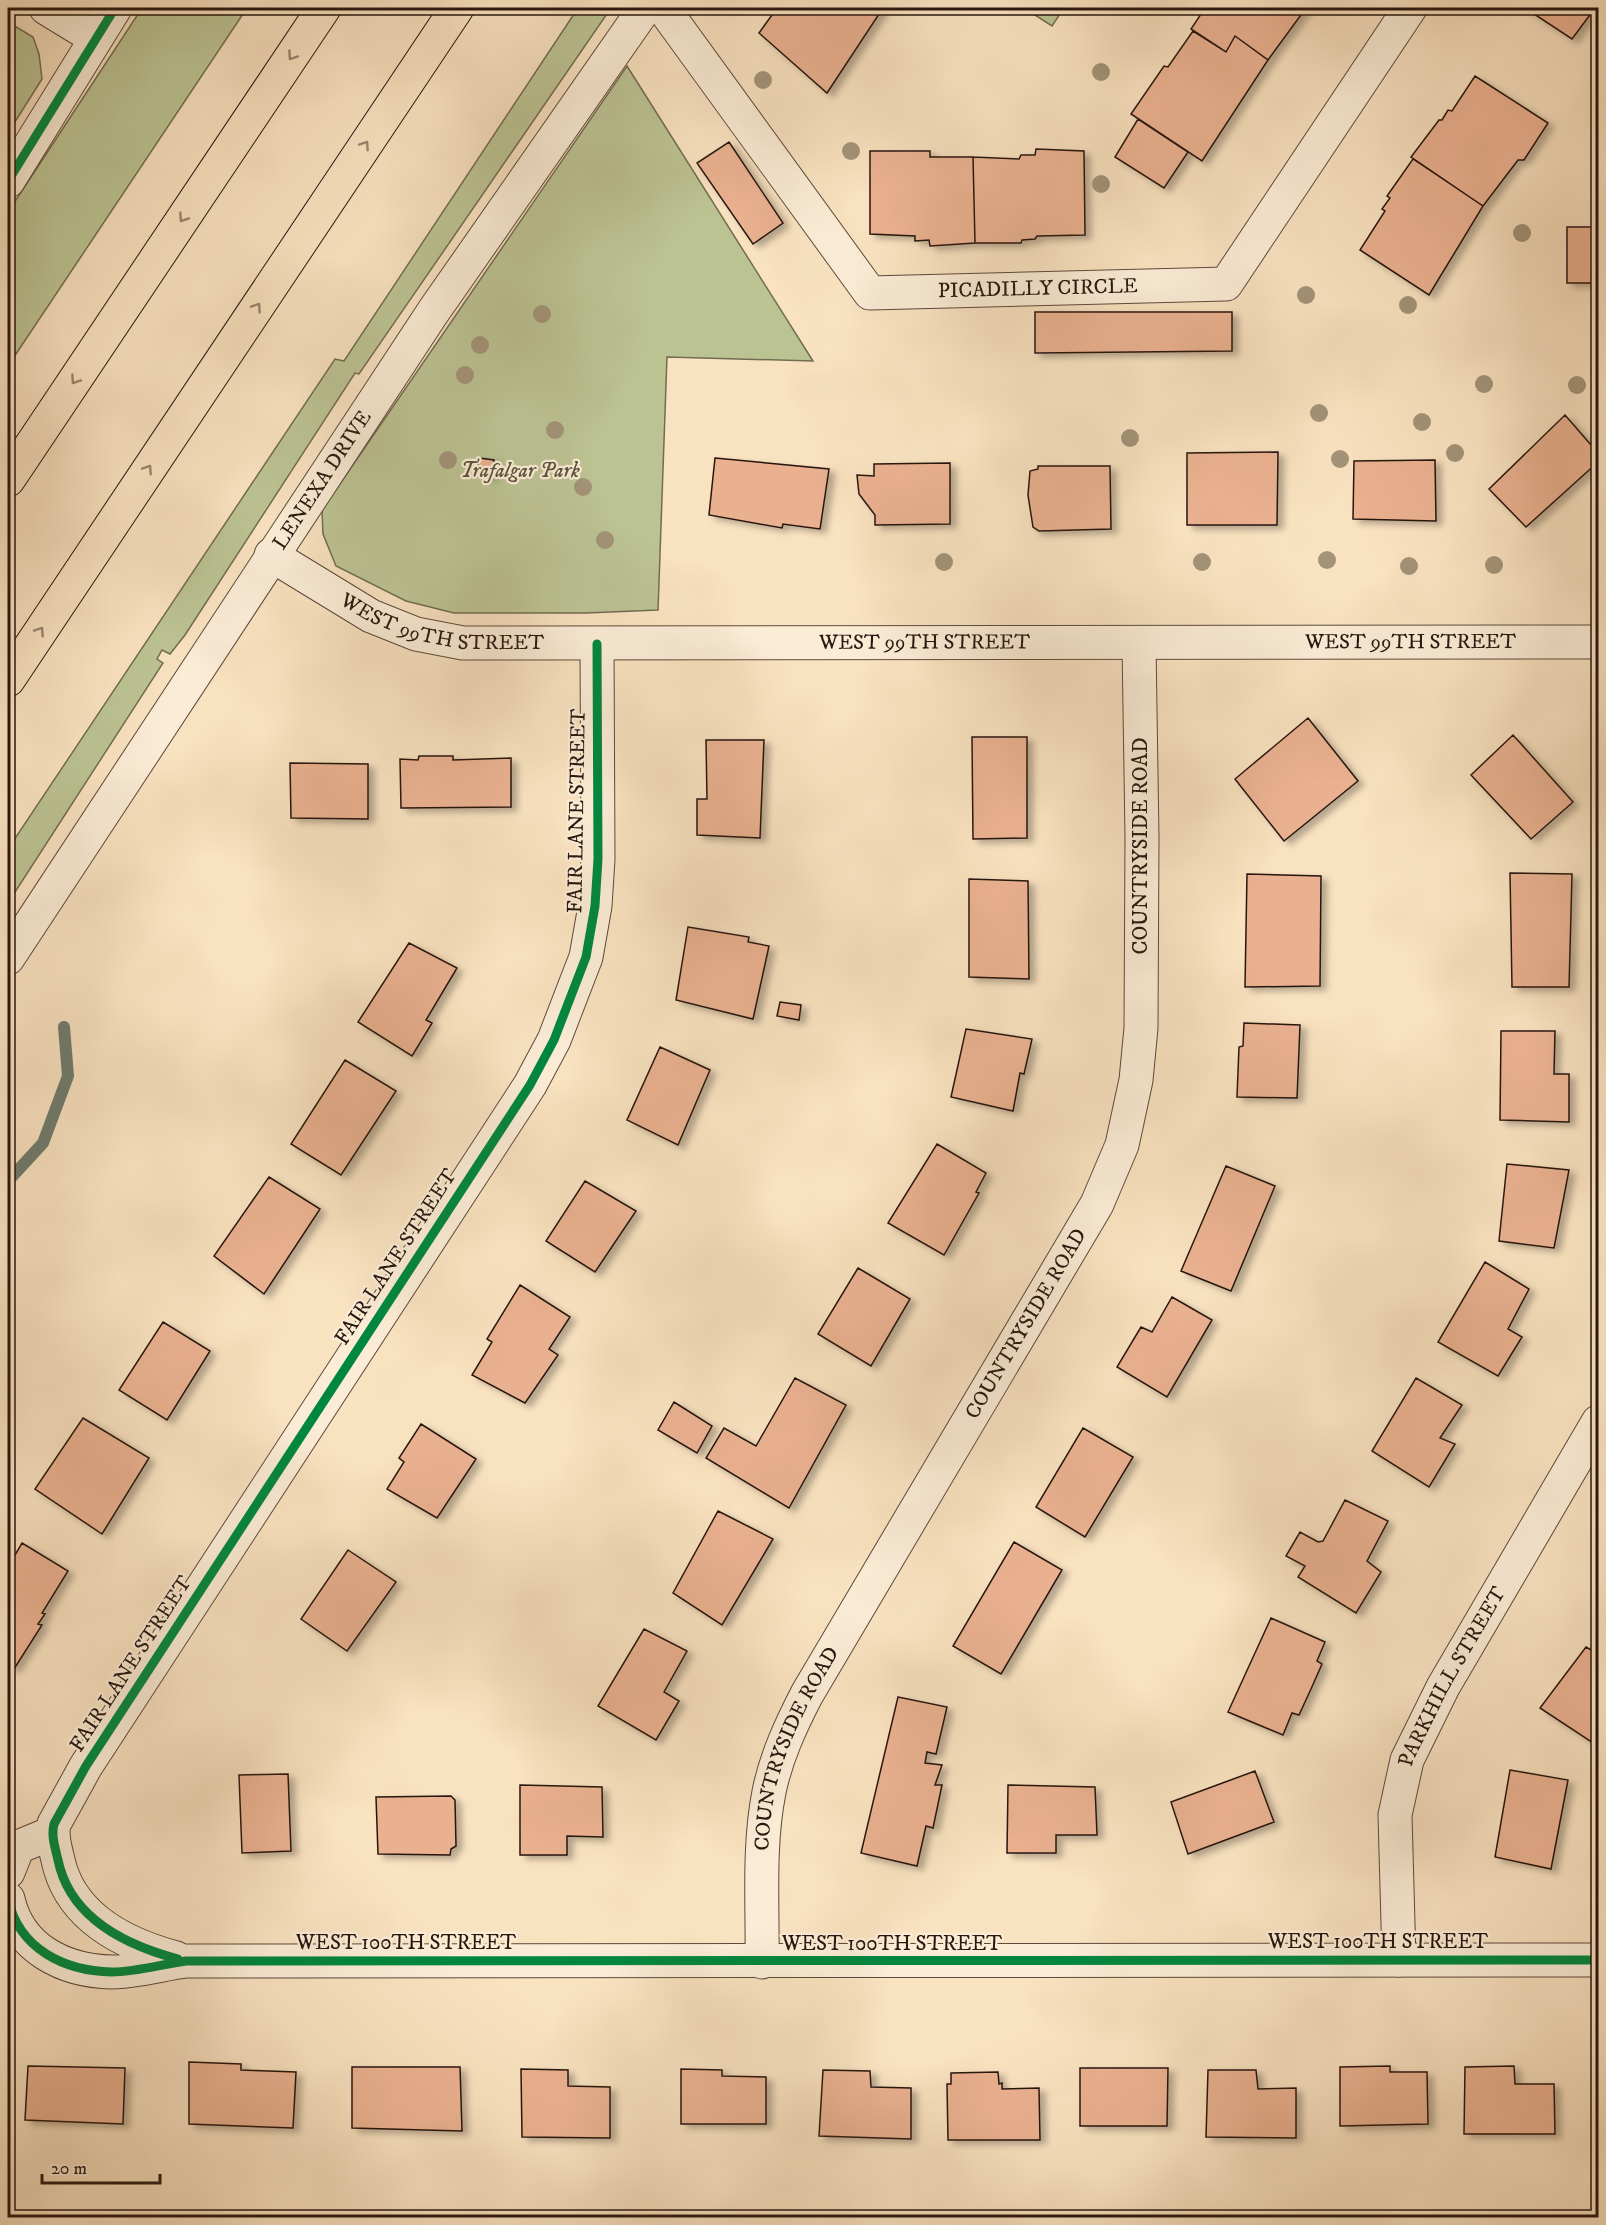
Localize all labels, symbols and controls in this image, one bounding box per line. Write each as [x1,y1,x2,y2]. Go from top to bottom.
one-way arrow [287,50,299,60]
one-way arrow [358,140,369,151]
one-way arrow [179,211,190,222]
street label: PICADILLY CIRCLE [937,273,1138,304]
one-way arrow [249,303,261,313]
one-way arrow [70,374,82,384]
street label: LENEXA DRIVE [267,405,378,555]
park label: Trafalgar Park [460,458,580,484]
one-way arrow [141,465,152,476]
street label: WEST 99TH STREET [335,587,544,656]
one-way arrow [33,627,44,638]
street label: WEST 99TH STREET [1304,629,1516,655]
street label: WEST 99TH STREET [818,630,1030,656]
street label: FAIR LANE STREET [562,708,592,914]
street label: COUNTRYSIDE ROAD [1128,737,1154,955]
street label: FAIR LANE STREET [329,1164,463,1350]
street label: COUNTRYSIDE ROAD [960,1224,1093,1424]
street label: FAIR LANE STREET [64,1571,198,1757]
street label: PARKHILL STREET [1393,1582,1512,1769]
street label: COUNTRYSIDE ROAD [749,1642,845,1851]
street label: WEST 100TH STREET [1267,1929,1488,1955]
street label: WEST 100TH STREET [295,1930,516,1956]
street label: WEST 100TH STREET [781,1931,1002,1957]
scale bar [42,2147,160,2185]
text: 20 m [51,2158,87,2180]

